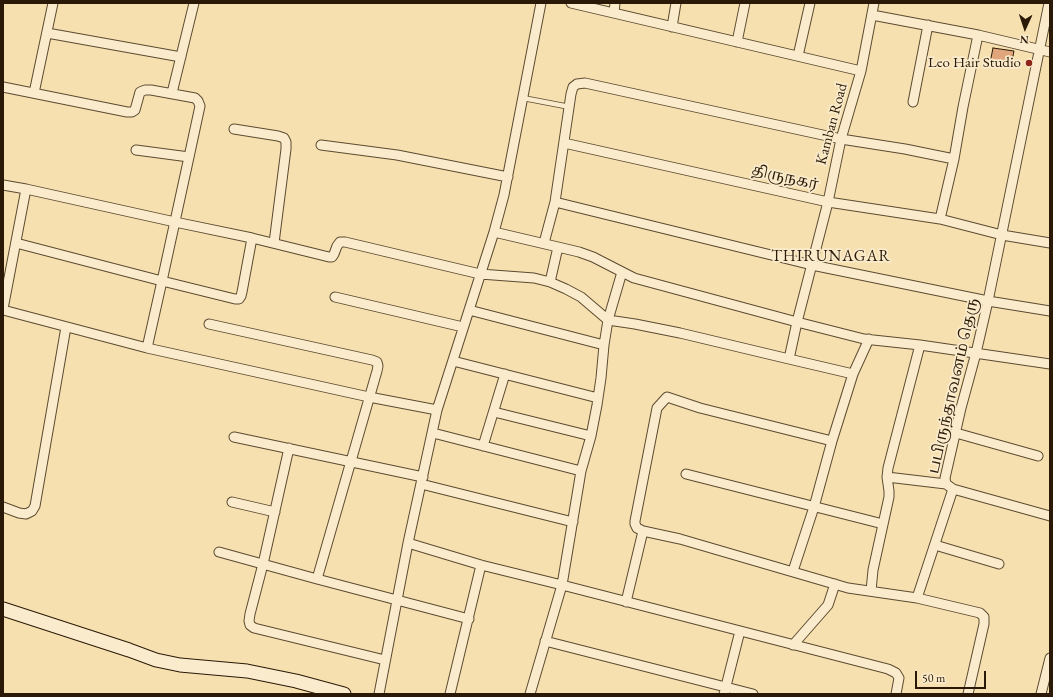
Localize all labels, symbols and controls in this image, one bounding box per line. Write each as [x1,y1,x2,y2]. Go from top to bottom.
north arrow [1005,8,1045,48]
text: N [1020,33,1029,47]
place label: Leo Hair Studio [928,54,1021,72]
marker: Leo Hair Studio [1024,58,1034,68]
street label: Kamban Road [812,81,852,167]
street label: திருநகர் [750,162,820,194]
district label: THIRUNAGAR [771,247,891,267]
street label: பபிருந்தாவனம் தெரு [925,296,983,476]
scale bar [917,663,988,689]
text: 50 m [922,670,945,686]

